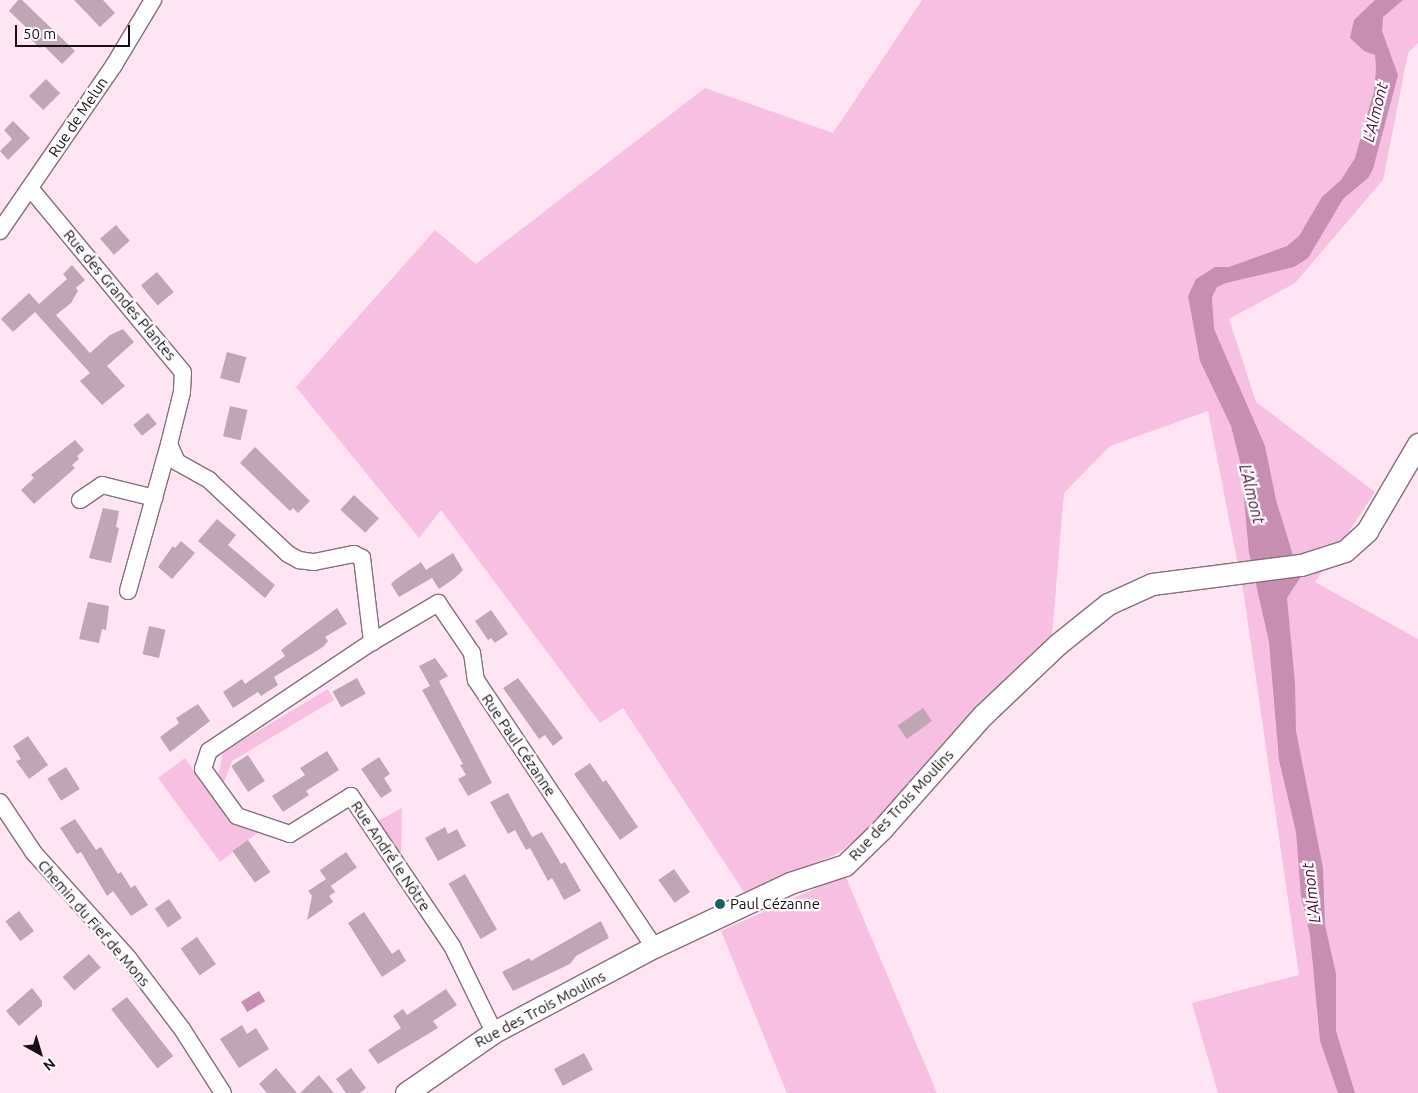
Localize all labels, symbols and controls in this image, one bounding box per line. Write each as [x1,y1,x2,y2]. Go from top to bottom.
scale bar [18,15,132,47]
text: 50 m [23,25,56,42]
street label: Rue de Melun [45,74,111,160]
water label: L'Almont [1358,80,1392,144]
street label: Rue des Grandes Plantes [60,226,180,364]
water label: L'Almont [1235,462,1269,526]
street label: Rue Paul Cézanne [478,690,560,800]
street label: Rue des Trois Moulins [845,746,957,864]
street label: Rue André le Nôtre [347,797,435,915]
street label: Chemin du Fief de Mons [34,856,154,990]
water label: L'Almont [1298,862,1324,924]
place label: Paul Cézanne [730,895,820,913]
marker: Paul Cézanne [714,898,726,910]
street label: Rue des Trois Moulins [472,967,608,1051]
north arrow [15,1028,65,1078]
text: N [40,1055,59,1074]

